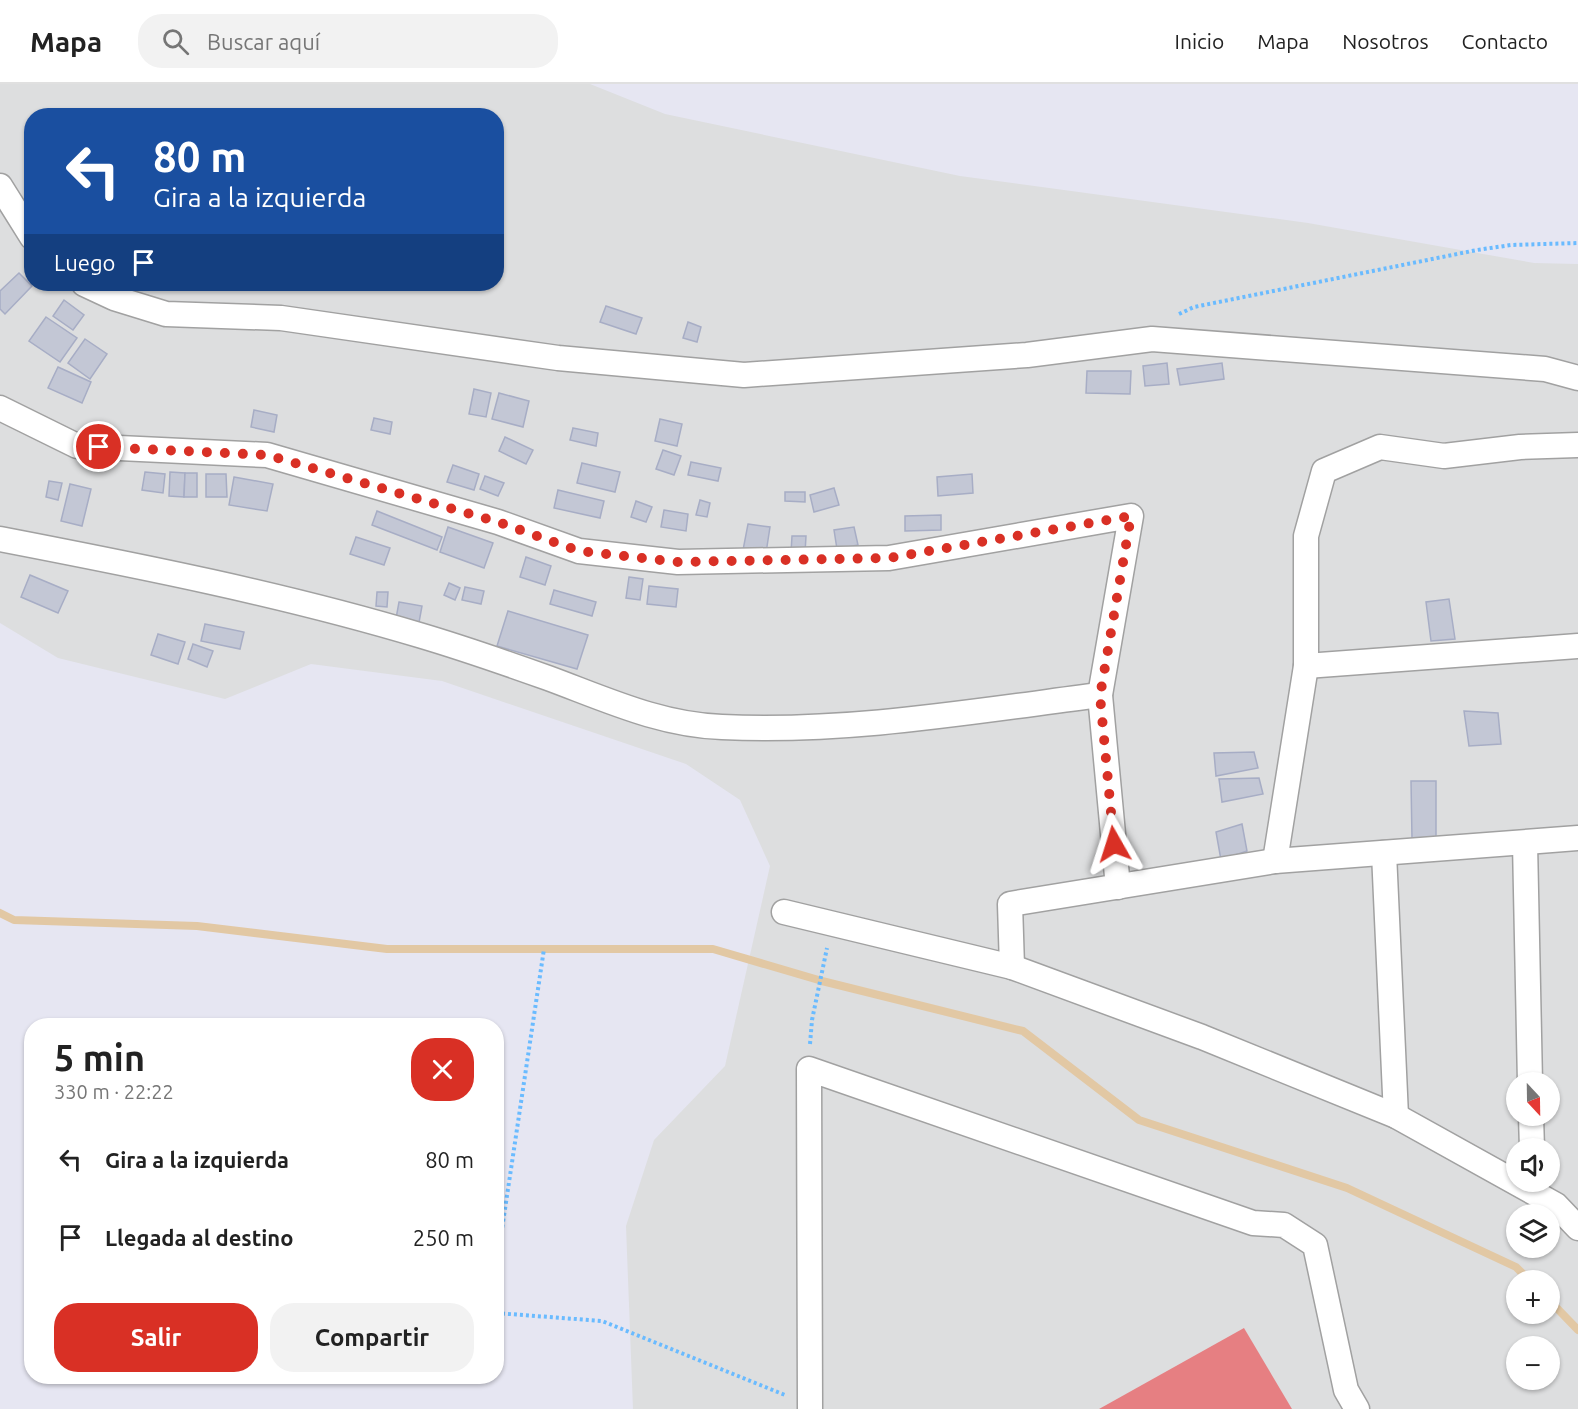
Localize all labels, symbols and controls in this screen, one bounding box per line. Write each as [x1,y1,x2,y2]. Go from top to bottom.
search box [138,14,558,68]
icon: search [159,25,192,58]
text: Mapa [30,26,102,57]
text: Buscar aquí [207,29,320,54]
text: Inicio [1175,29,1224,53]
text: Mapa [1257,29,1309,53]
text: Nosotros [1342,29,1429,53]
text: Contacto [1462,29,1548,53]
icon: left [54,132,132,210]
text: 80 m [153,133,247,180]
text: Gira a la izquierda [153,182,366,212]
icon: arrive [127,246,160,279]
text: Luego [54,250,115,275]
pin [73,421,124,472]
icon: arrive [82,430,115,463]
position arrow [1082,812,1146,876]
text: 5 min [54,1037,145,1078]
button: close [411,1038,474,1101]
north arrow [1506,1072,1560,1126]
map controls [1506,1072,1560,1390]
text: 330 m · 22:22 [54,1080,174,1103]
button: sound [1506,1138,1560,1192]
icon: left [54,1143,87,1176]
text: Gira a la izquierda [105,1147,289,1172]
text: 80 m [425,1147,474,1172]
button: layers [1506,1204,1560,1258]
icon: arrive [54,1221,87,1254]
text: Llegada al destino [105,1225,293,1250]
text: 250 m [413,1225,474,1250]
button: + [1506,1270,1560,1324]
button: Salir [54,1303,258,1372]
button: Compartir [270,1303,474,1372]
button: − [1506,1336,1560,1390]

